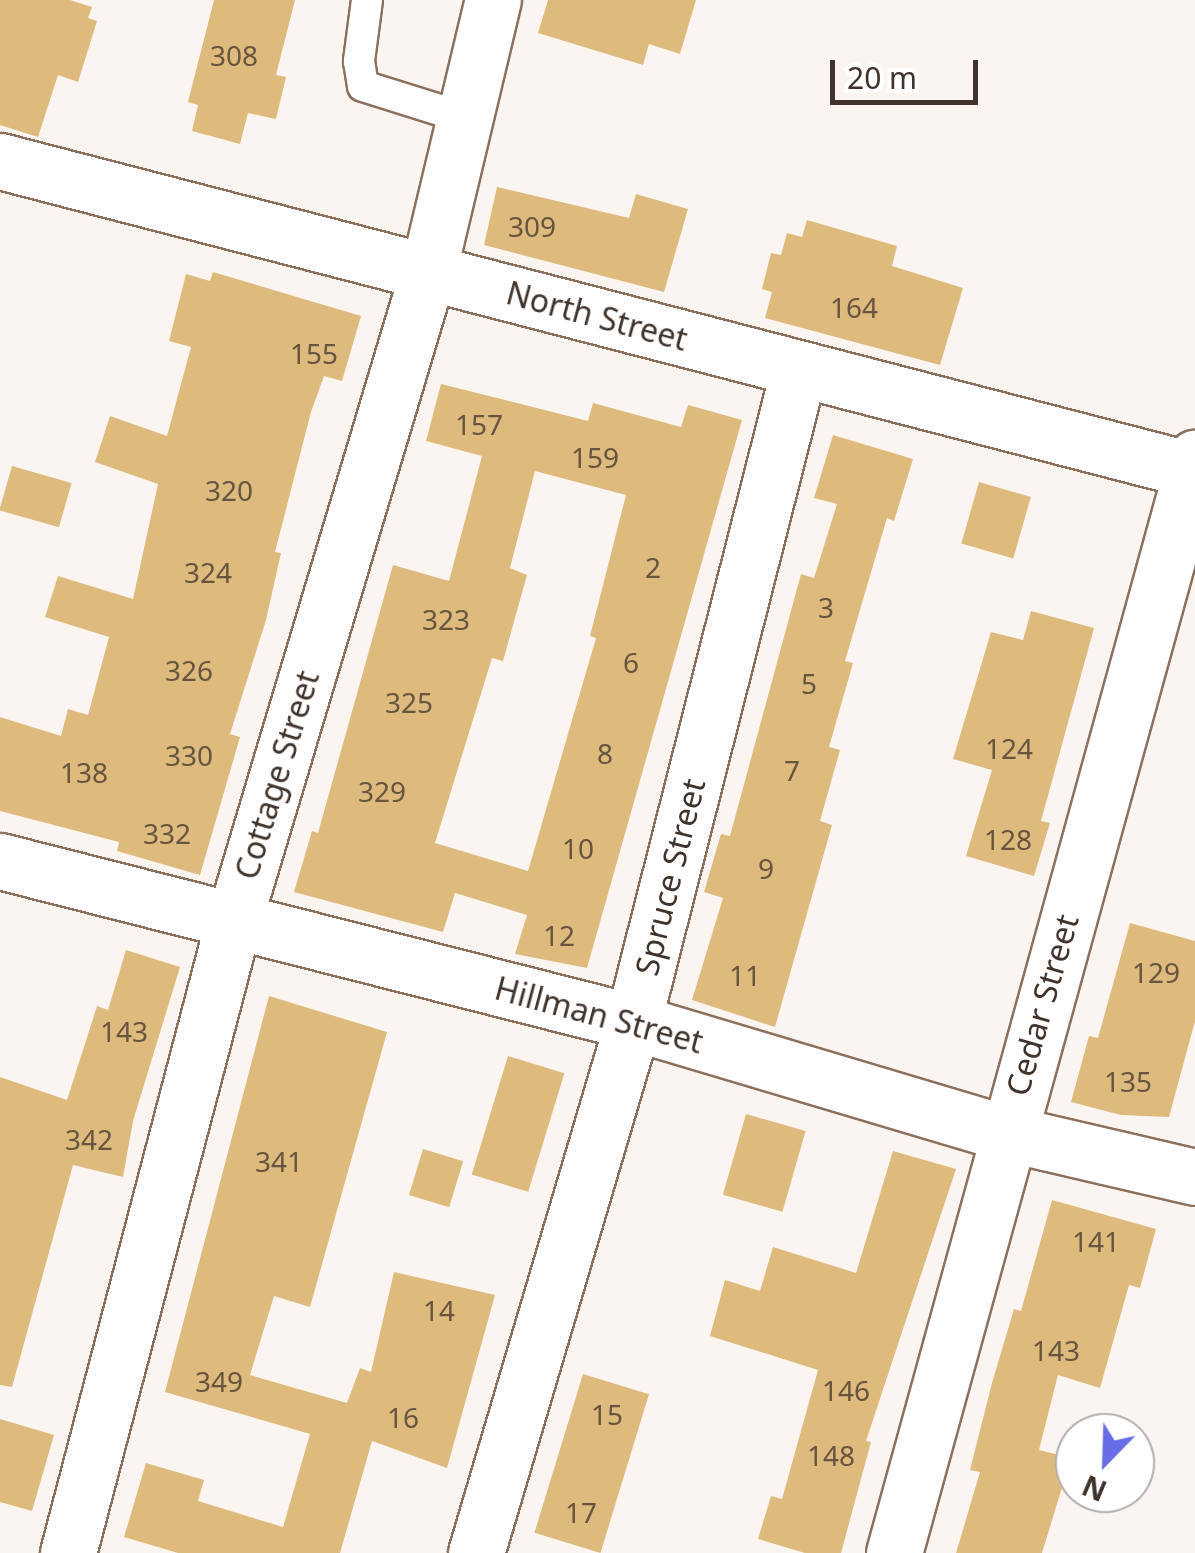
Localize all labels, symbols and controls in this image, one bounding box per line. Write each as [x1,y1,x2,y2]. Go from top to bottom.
house number: 308 [210,38,258,72]
scale bar [835,40,982,102]
text: 20 m [847,57,917,98]
house number: 309 [508,209,556,243]
street label: North Street [502,273,692,359]
house number: 164 [830,290,878,324]
house number: 155 [290,336,338,370]
house number: 157 [455,407,503,441]
house number: 159 [571,440,619,474]
house number: 320 [205,473,253,507]
house number: 2 [645,550,661,584]
house number: 324 [184,555,232,589]
house number: 3 [818,590,834,624]
house number: 323 [422,602,470,636]
house number: 6 [623,645,639,679]
house number: 326 [165,653,213,687]
street label: Cottage Street [227,666,327,884]
house number: 5 [801,666,817,700]
house number: 325 [385,685,433,719]
house number: 124 [985,731,1033,765]
house number: 8 [597,736,613,770]
house number: 330 [165,738,213,772]
house number: 7 [784,753,800,787]
house number: 138 [60,755,108,789]
house number: 329 [358,774,406,808]
street label: Spruce Street [627,775,713,979]
house number: 332 [143,816,191,850]
house number: 128 [984,822,1032,856]
house number: 10 [562,831,594,865]
house number: 9 [758,851,774,885]
street label: Cedar Street [998,910,1086,1100]
house number: 12 [543,918,575,952]
house number: 129 [1132,955,1180,989]
house number: 11 [729,958,761,992]
street label: Hillman Street [491,969,707,1061]
house number: 143 [100,1014,148,1048]
house number: 135 [1104,1064,1152,1098]
house number: 342 [65,1122,113,1156]
house number: 341 [255,1144,303,1178]
house number: 141 [1072,1224,1120,1258]
house number: 14 [423,1293,455,1327]
house number: 143 [1032,1333,1080,1367]
house number: 349 [195,1364,243,1398]
house number: 146 [822,1373,870,1407]
house number: 15 [591,1397,623,1431]
house number: 16 [387,1400,419,1434]
north arrow [1055,1413,1155,1513]
house number: 148 [807,1438,855,1472]
text: N [1076,1467,1112,1511]
house number: 17 [565,1495,597,1529]

